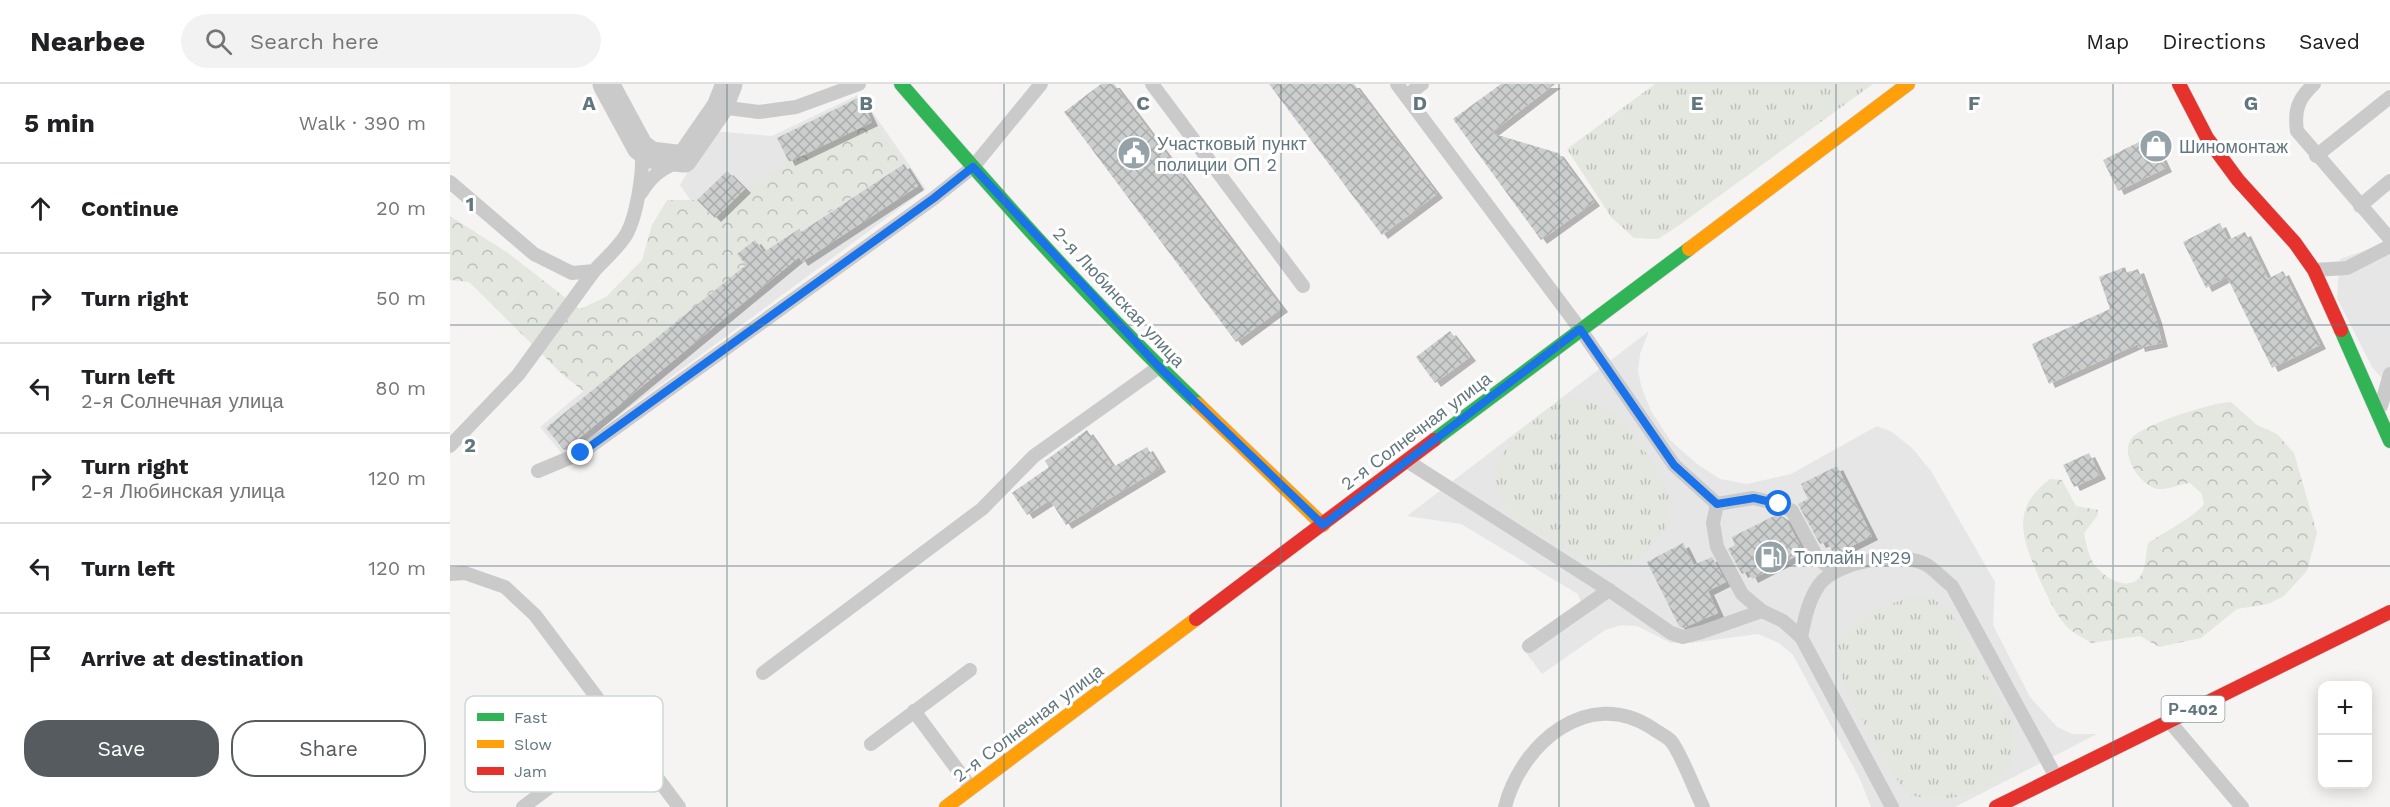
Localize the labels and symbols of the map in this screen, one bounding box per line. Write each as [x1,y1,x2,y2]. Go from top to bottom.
text: A [582,91,596,115]
text: B [859,91,873,115]
text: C [1136,91,1150,115]
text: D [1413,91,1427,115]
text: E [1691,91,1703,115]
text: F [1968,91,1980,115]
text: G [2244,91,2258,115]
shop icon: Шиномонтаж [2138,128,2174,164]
place label: Участковый пункт полиции ОП 2 [1157,133,1307,175]
public building icon: Участковый пункт полиции ОП 2 [1116,135,1152,171]
place label: Шиномонтаж [2179,136,2288,157]
text: 1 [466,192,474,216]
street label: 2-я Любинская улица [1049,223,1190,372]
street label: 2-я Солнечная улица [1337,367,1496,494]
text: 2 [464,433,476,457]
route end [567,439,593,465]
route start [1765,490,1791,516]
fuel station icon: Топлайн №29 [1753,539,1789,575]
place label: Топлайн №29 [1794,547,1911,568]
street label: 2-я Солнечная улица [949,659,1108,786]
legend [465,696,663,792]
road number: Р-402 [2162,696,2224,722]
text: Fast [514,708,547,727]
text: Slow [514,735,552,754]
text: Jam [514,762,547,781]

